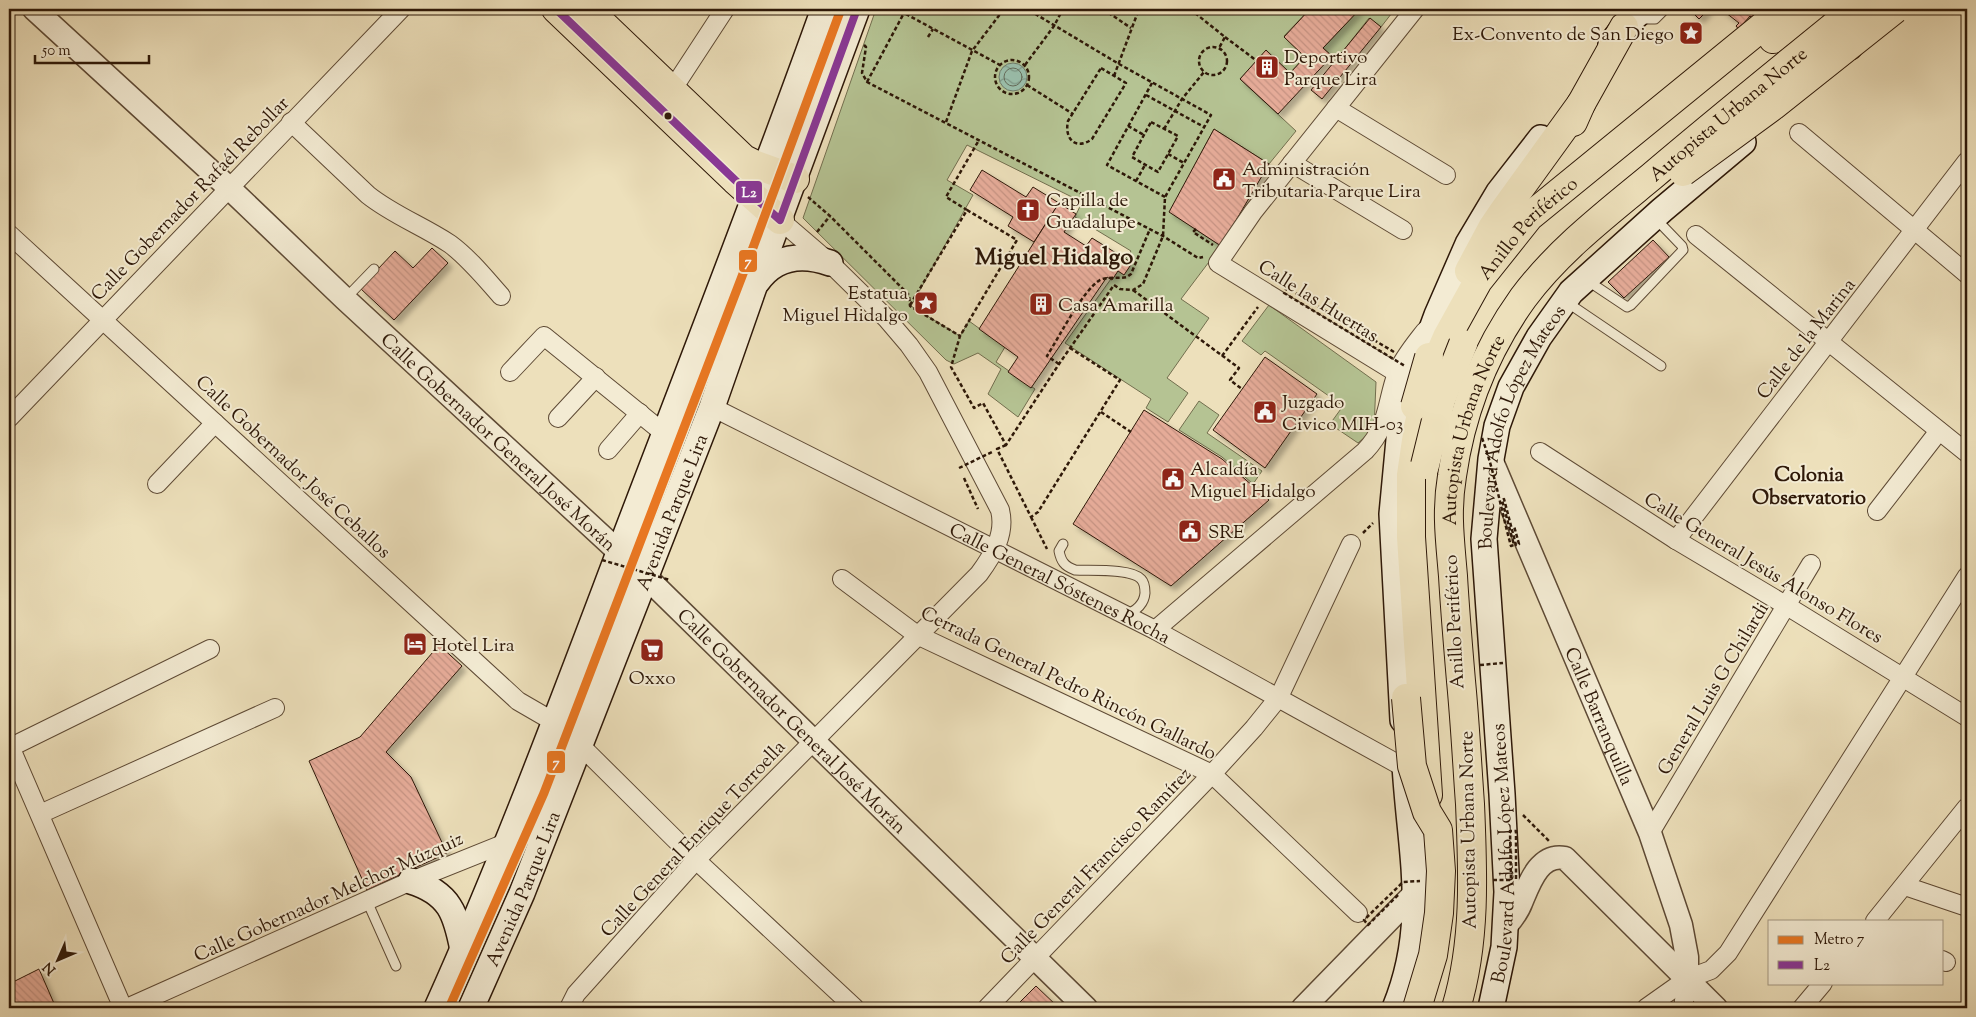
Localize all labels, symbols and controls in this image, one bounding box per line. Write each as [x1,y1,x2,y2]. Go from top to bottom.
place icon: Ex-Convento de San Diego [1678,20,1704,46]
place label: Ex-Convento de San Diego [1452,22,1674,49]
scale bar [35,32,149,64]
text: 50 m [41,41,71,62]
street label: Autopista Urbana Norte [1644,42,1814,189]
place label: Deportivo Parque Lira [1284,45,1377,94]
building icon: Deportivo Parque Lira [1254,54,1280,80]
street label: Calle Gobernador Rafaél Rebollar [85,91,296,308]
unlabelled marker [663,111,673,121]
place label: Administración Tributaria Parque Lira [1242,157,1421,206]
public building icon: Administración Tributaria Parque Lira [1211,166,1237,192]
street label: Anillo Periférico [1473,171,1585,287]
line badge: L2 [735,180,763,204]
text: L2 [742,184,757,204]
place label: Capilla de Guadalupe [1046,188,1136,237]
church icon: Capilla de Guadalupe [1015,197,1041,223]
district label: Miguel Hidalgo [975,241,1133,275]
line badge: 7 [738,249,758,273]
text: 7 [744,253,752,273]
street label: Calle las Huertas [1252,254,1383,350]
street label: Calle de la Marina [1751,273,1863,406]
place label: Estatua Miguel Hidalgo [782,281,908,330]
place icon: Estatua Miguel Hidalgo [913,290,939,316]
building icon: Casa Amarilla [1028,291,1054,317]
place label: Casa Amarilla [1058,293,1174,320]
street label: Boulevard Adolfo López Mateos [1473,300,1574,550]
street label: Calle Gobernador General José Morán [374,327,621,559]
street label: Autopista Urbana Norte [1438,330,1513,526]
street label: Calle Gobernador José Ceballos [189,370,396,566]
place label: Juzgado Civico MIH-03 [1281,390,1404,439]
public building icon: Juzgado Civico MIH-03 [1252,399,1278,425]
street label: Avenida Parque Lira [631,430,716,595]
place label: Alcaldía Miguel Hidalgo [1190,457,1316,506]
district label: Colonia Observatorio [1752,462,1866,514]
public building icon: Alcaldía Miguel Hidalgo [1160,466,1186,492]
street label: Calle General Jesús Alonso Flores [1638,487,1887,651]
street label: Calle General Sóstenes Rocha [944,518,1175,652]
public building icon: SRE [1177,518,1203,544]
place label: SRE [1208,520,1245,547]
street label: Anillo Periférico [1438,554,1473,690]
street label: General Luis G Chilardi [1652,598,1777,781]
street label: Cerrada General Pedro Rincón Gallardo [915,601,1220,768]
street label: Calle Gobernador General José Morán [670,603,912,841]
hotel icon: Hotel Lira [402,631,428,657]
place label: Hotel Lira [432,633,515,660]
supermarket icon: Oxxo [639,637,665,663]
street label: Calle Barranquilla [1556,643,1639,790]
place label: Oxxo [628,666,676,693]
street label: Boulevard Adolfo López Mateos [1486,722,1523,986]
street label: Autopista Urbana Norte [1454,730,1485,929]
street label: Calle General Enrique Torroella [595,735,793,944]
line badge: 7 [546,750,566,774]
text: 7 [552,754,560,774]
street label: Calle General Francisco Ramírez [995,762,1199,971]
street label: Avenida Parque Lira [480,808,569,971]
street label: Calle Gobernador Melchor Múzquiz [190,826,468,970]
legend [1768,920,1944,984]
text: Metro 7 [1814,930,1865,951]
north arrow [32,934,82,984]
text: L2 [1814,956,1830,977]
text: N [39,957,61,979]

